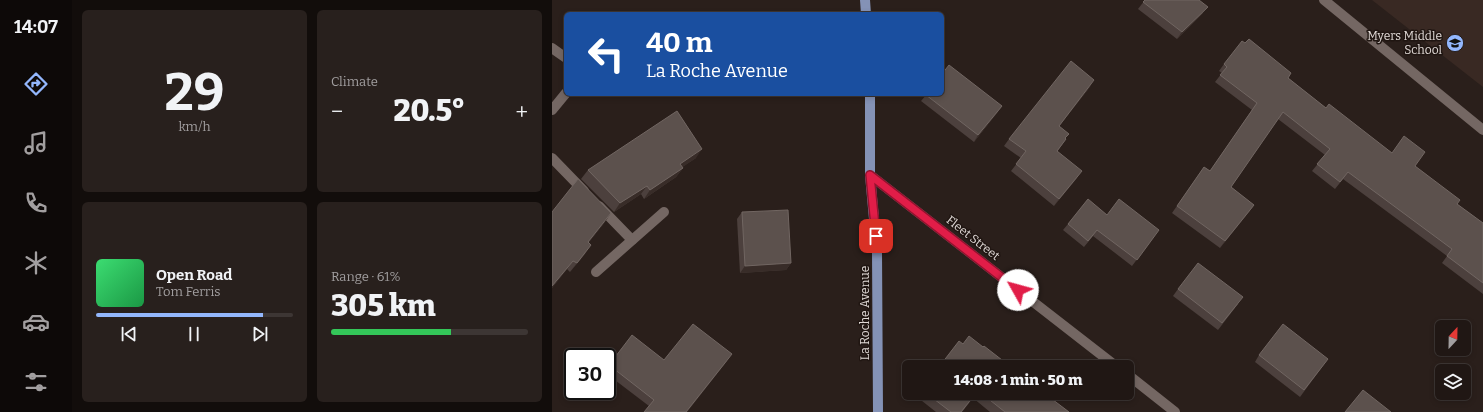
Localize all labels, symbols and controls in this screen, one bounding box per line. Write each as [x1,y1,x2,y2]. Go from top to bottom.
text: 14:07 [14,16,58,38]
text: 40 m [646,26,713,59]
icon: left [580,28,632,80]
place label: Myers Middle School [1367,29,1443,57]
school or university icon: Myers Middle School [1445,33,1465,53]
text: La Roche Avenue [646,60,788,82]
text: 29 [164,61,225,124]
icon: directions [22,70,50,98]
text: Climate [331,74,378,89]
text: 20.5° [393,93,465,129]
text: − [331,98,343,125]
text: + [515,98,528,125]
text: km/h [178,119,211,134]
icon: music [22,129,50,157]
icon: phone [22,189,50,217]
street label: Fleet Street [944,213,1003,264]
pin [859,219,893,253]
icon: arrive [865,225,887,247]
icon: climate [22,249,50,277]
text: Open Road [156,266,232,284]
street label: La Roche Avenue [858,266,872,360]
text: Range · 61% [331,269,401,284]
position arrow [997,269,1039,311]
text: Tom Ferris [156,284,220,299]
text: 305 km [331,288,435,324]
icon: car [22,308,50,336]
north arrow [1435,320,1471,356]
map controls [1435,320,1471,400]
icon: previous [118,323,140,345]
icon: pause [183,323,205,345]
icon: next [249,323,271,345]
speed limit sign: 30 [564,348,616,400]
button: layers [1435,364,1471,400]
icon: filters [22,368,50,396]
text: 14:08 · 1 min · 50 m [954,371,1082,389]

